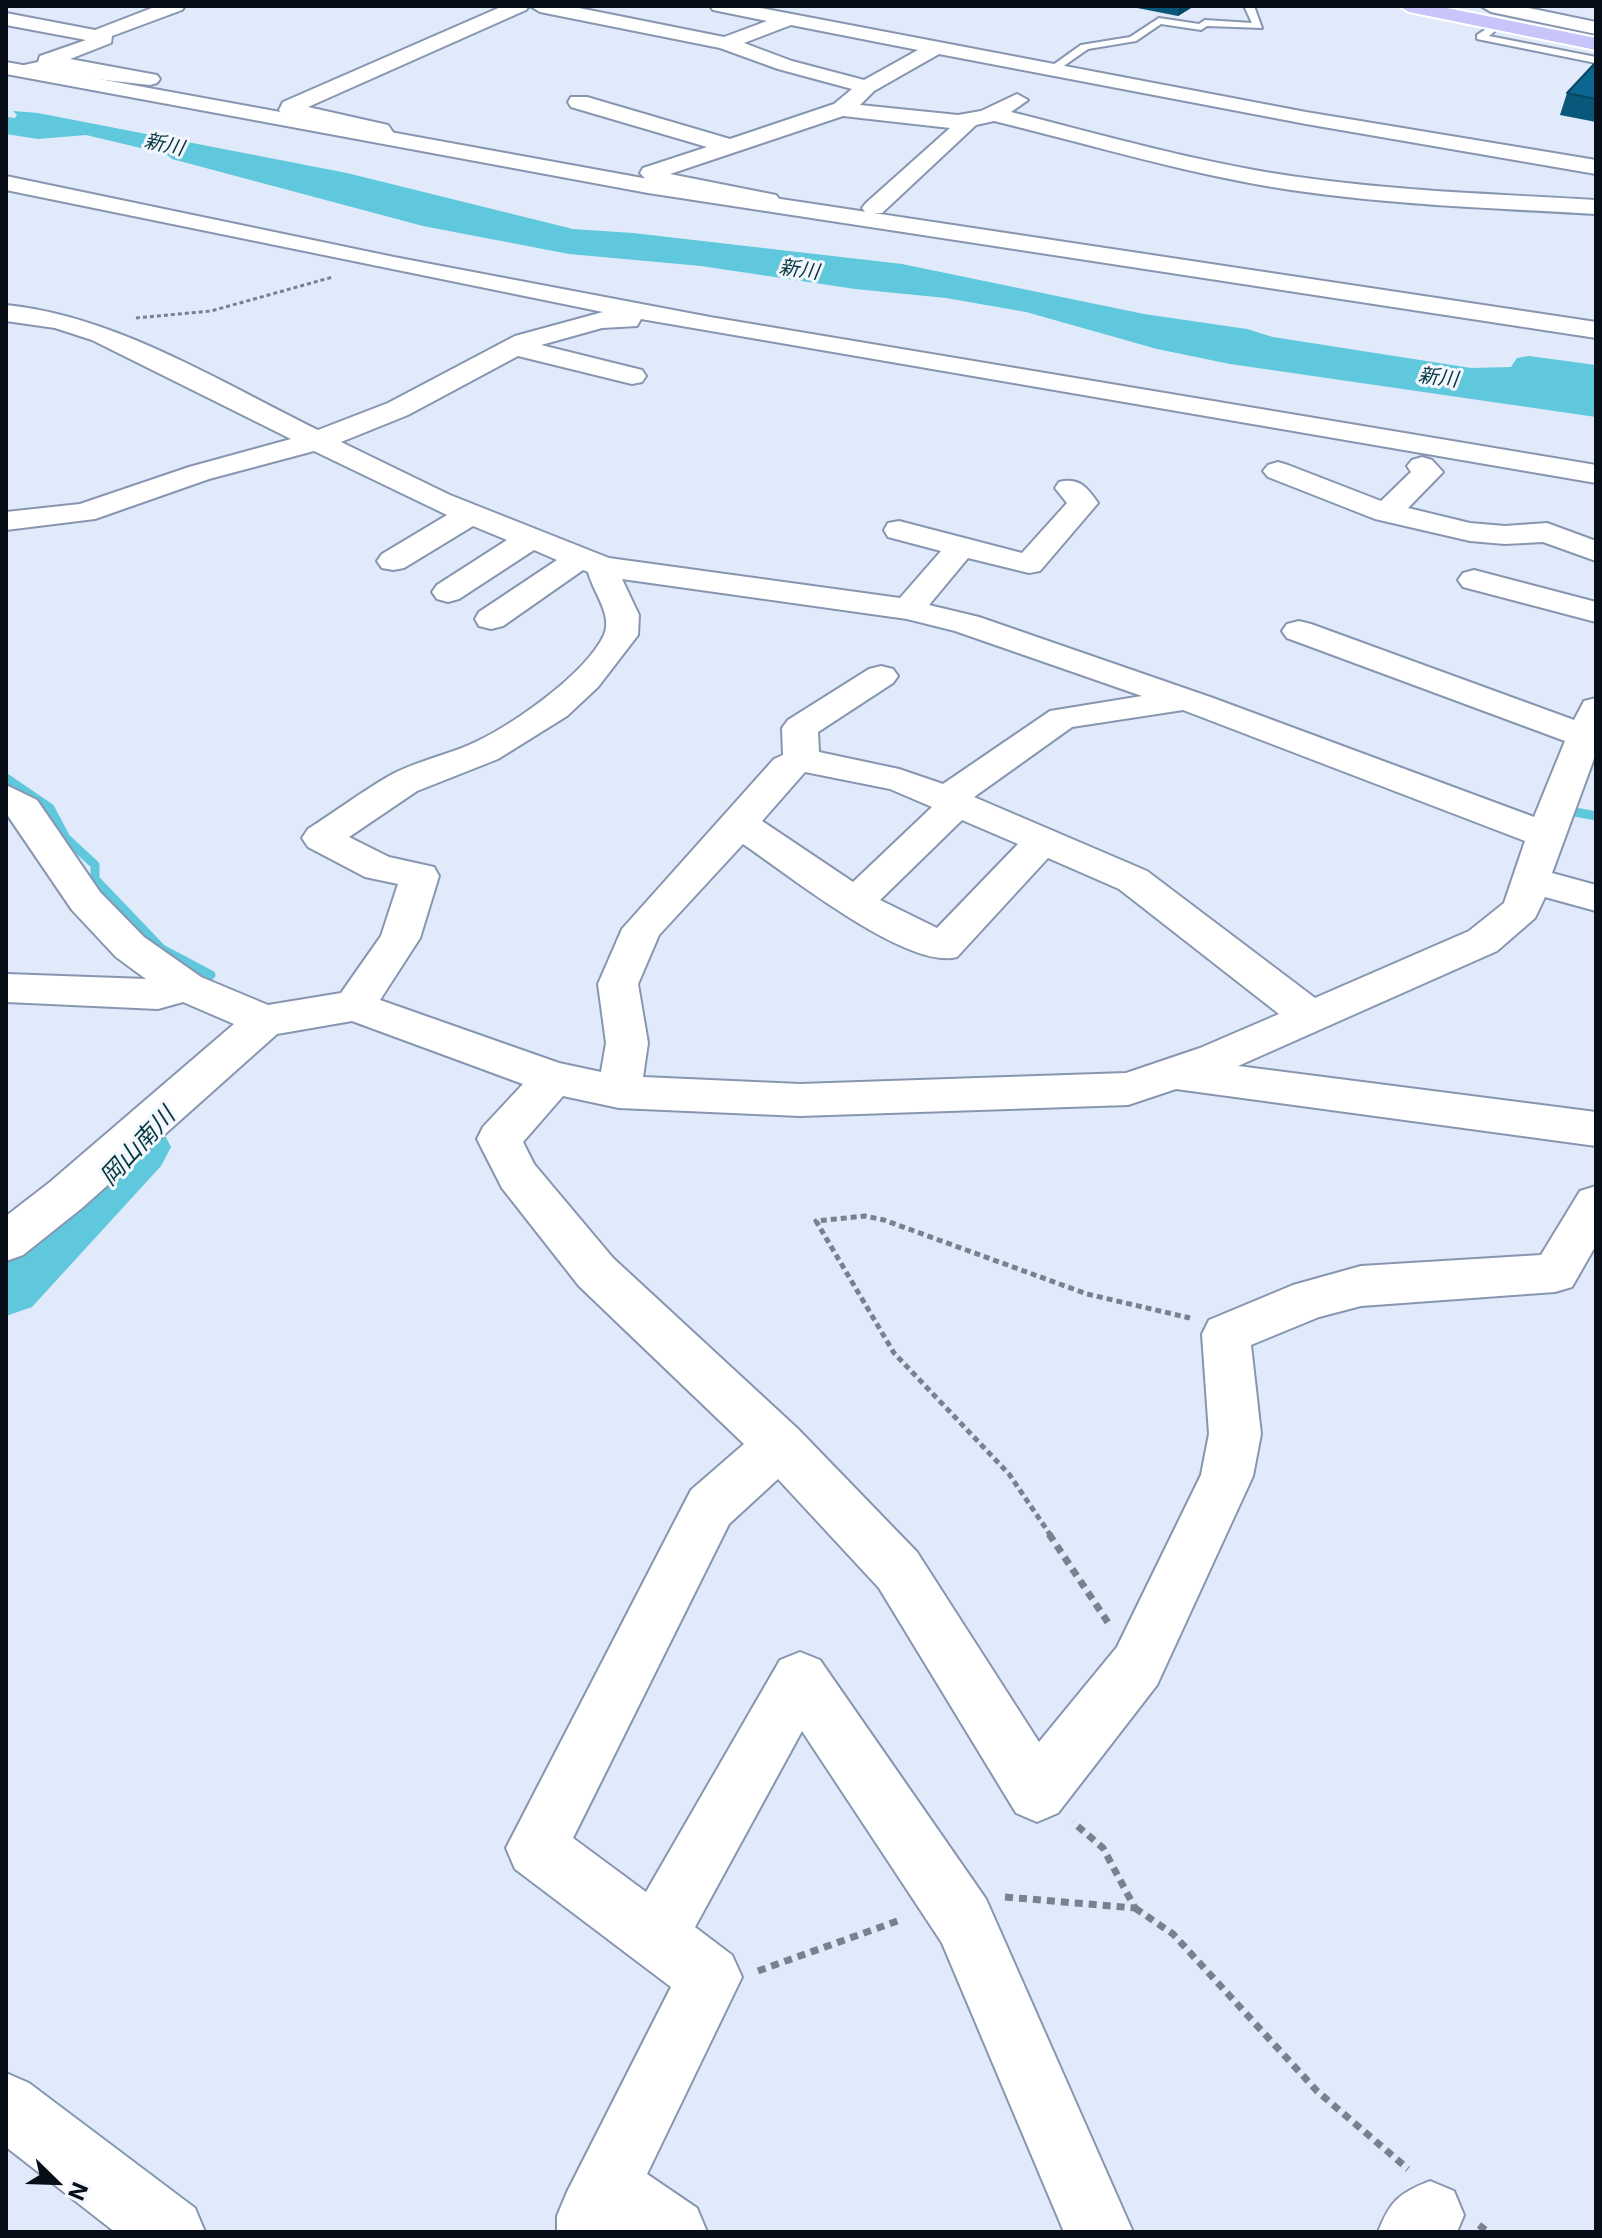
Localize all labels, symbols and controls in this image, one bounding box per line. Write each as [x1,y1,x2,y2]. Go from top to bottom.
water label: 新川 [142,129,186,161]
water label: 新川 [778,255,820,285]
water label: 新川 [1417,364,1459,392]
water label: 岡山南川 [95,1102,181,1192]
north arrow [16,2142,96,2222]
text: N [63,2179,93,2204]

